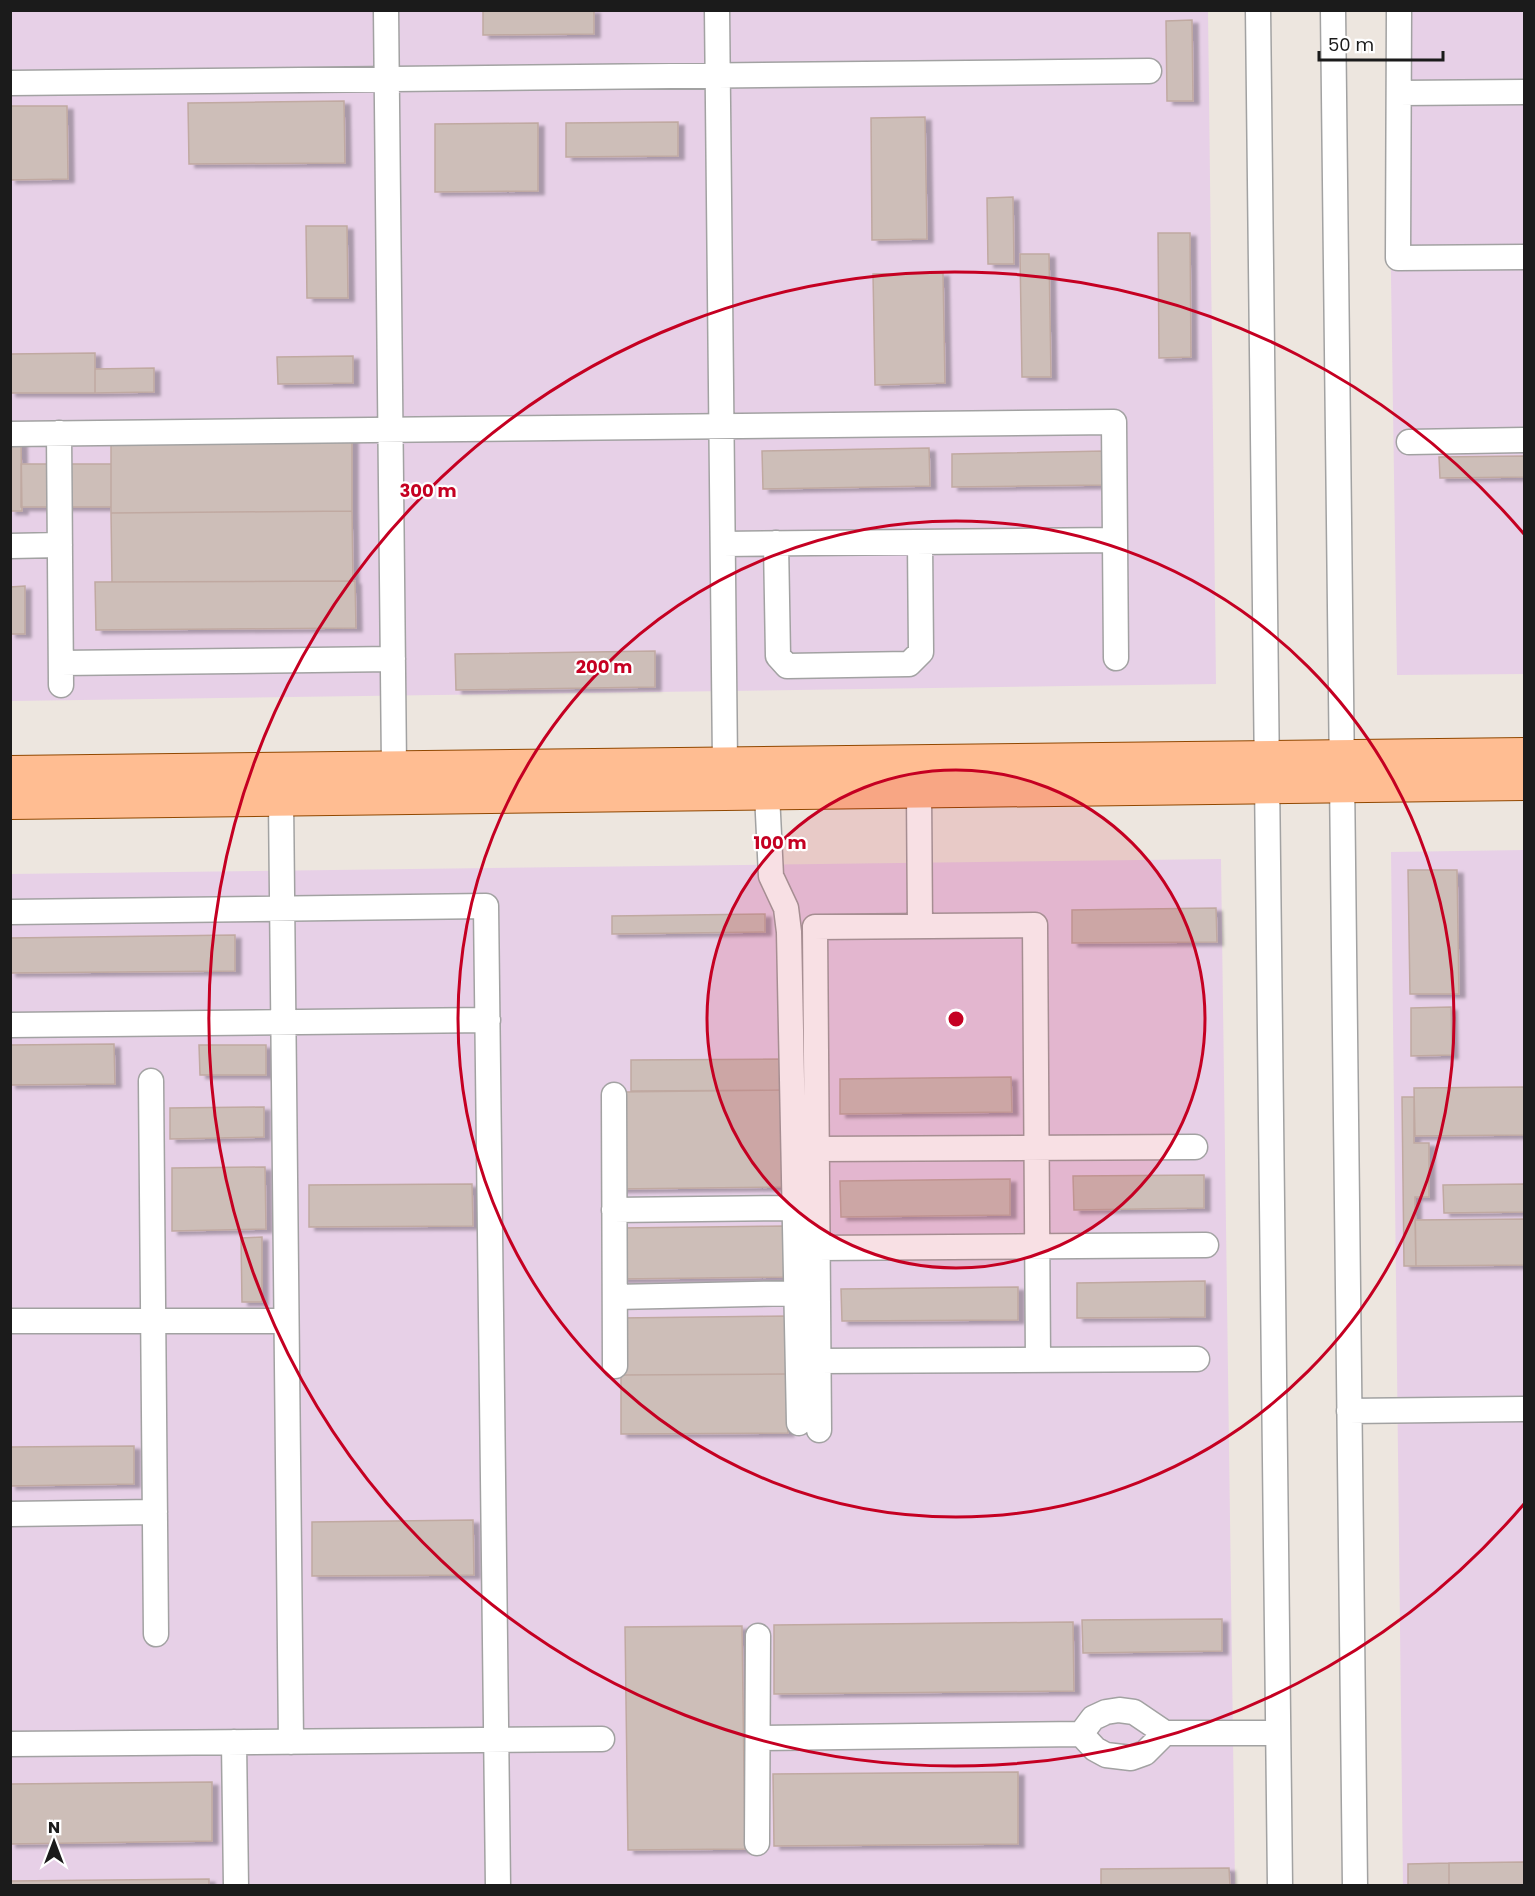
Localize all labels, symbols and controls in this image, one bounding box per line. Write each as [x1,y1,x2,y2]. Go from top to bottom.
scale bar [1319,24,1444,62]
text: 50 m [1328,32,1374,57]
text: 300 m [399,478,457,503]
text: 200 m [576,654,632,679]
text: 100 m [753,830,807,855]
centre of rings [946,1009,966,1029]
north arrow [24,1812,84,1872]
text: N [48,1816,60,1839]

